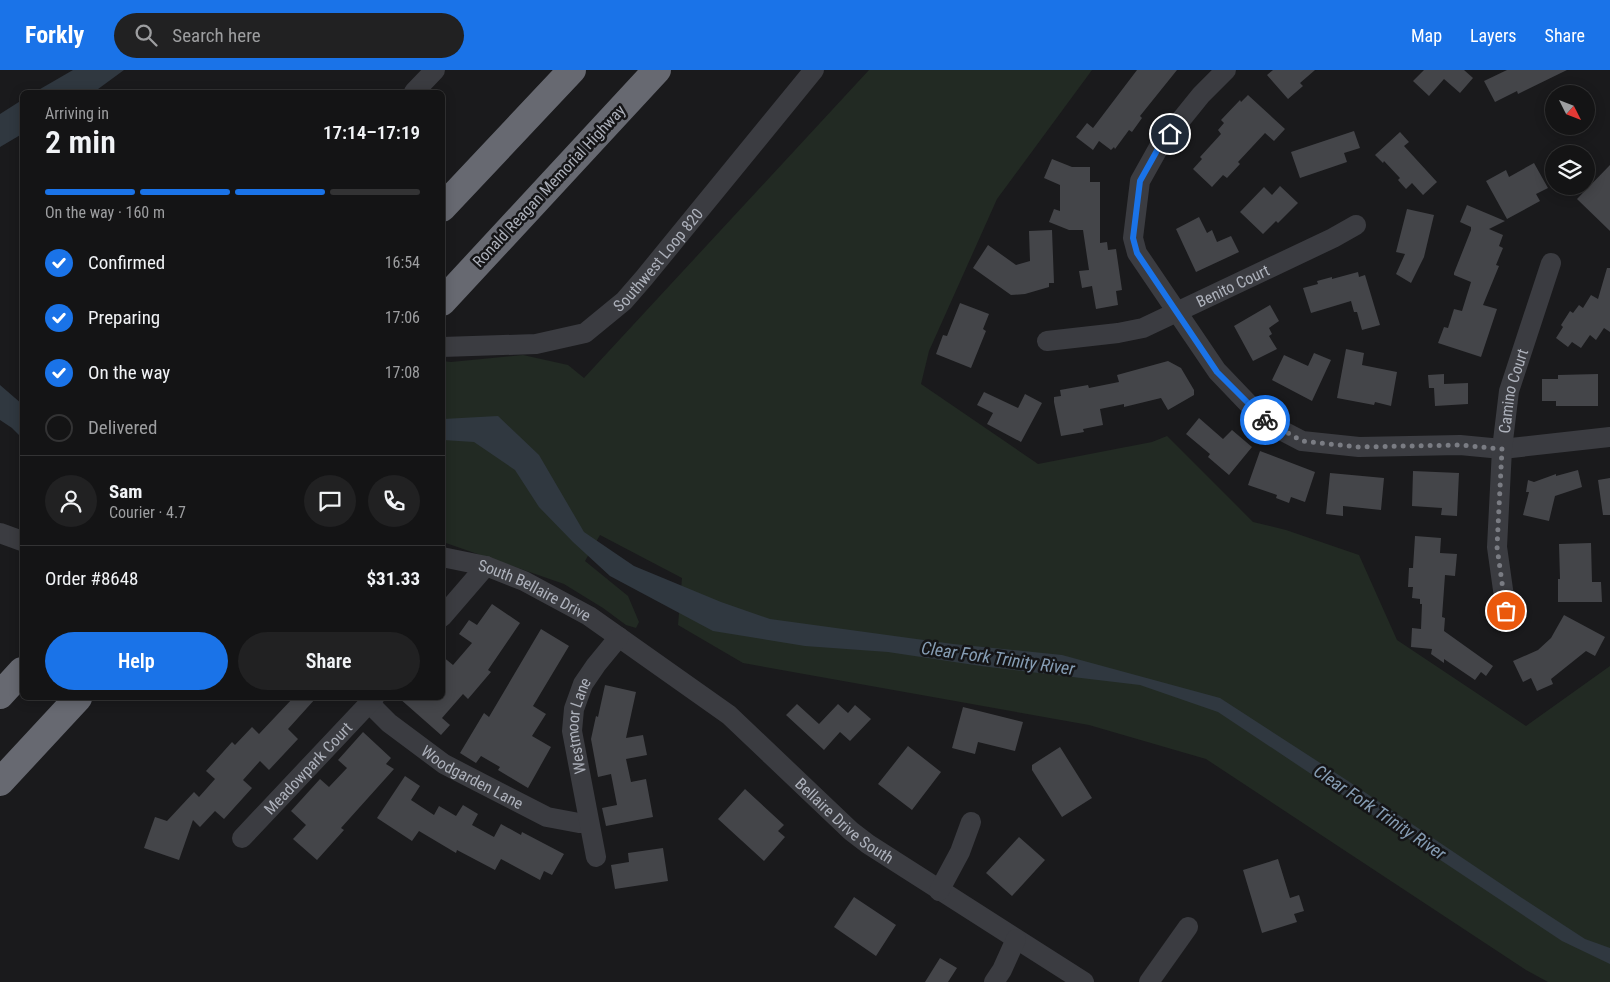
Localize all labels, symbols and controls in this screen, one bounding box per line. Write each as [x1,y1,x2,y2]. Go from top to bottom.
search box [114,13,464,58]
text: Forkly [25,21,84,49]
icon: search [132,21,160,49]
text: Search here [172,24,261,47]
text: Map [1411,25,1442,46]
text: Layers [1470,25,1517,46]
text: Share [1545,25,1585,46]
north arrow [1545,85,1595,135]
map controls [1545,85,1595,195]
street label: Ronald Reagan Memorial Highway [469,101,629,271]
text: Arriving in [45,104,109,123]
pin [1149,113,1191,155]
icon: home [1156,120,1184,148]
text: 17:14–17:19 [323,121,420,144]
text: 2 min [45,123,116,161]
button: layers [1545,145,1595,195]
text: On the way · 160 m [45,203,165,222]
street label: Southwest Loop 820 [609,204,707,315]
icon: check [45,249,73,277]
text: Confirmed [88,251,165,274]
text: 16:54 [385,253,420,272]
street label: Benito Court [1193,260,1272,311]
icon: check [45,304,73,332]
text: Preparing [88,306,160,329]
text: 17:06 [385,308,420,327]
street label: Camino Court [1494,346,1532,434]
icon: check [45,359,73,387]
text: On the way [88,361,170,384]
text: 17:08 [385,363,420,382]
courier [1240,395,1290,445]
icon: bike [1251,406,1279,434]
text: Delivered [88,416,157,439]
button: person [45,475,97,527]
button: chat [304,475,356,527]
button: phone [368,475,420,527]
text: Sam [109,480,142,503]
text: Courier · 4.7 [109,503,186,522]
street label: South Bellaire Drive [477,555,594,625]
text: Order #8648 [45,567,138,590]
text: $31.33 [366,567,420,590]
pin [1485,590,1527,632]
icon: bag [1492,597,1520,625]
button: Help [45,632,228,690]
button: Share [238,632,420,690]
water label: Clear Fork Trinity River [920,637,1077,679]
street label: Westmoor Lane [563,673,594,776]
street label: Meadowpark Court [260,718,356,818]
street label: Woodgarden Lane [418,741,527,813]
water label: Clear Fork Trinity River [1310,760,1451,864]
street label: Bellaire Drive South [792,774,897,867]

